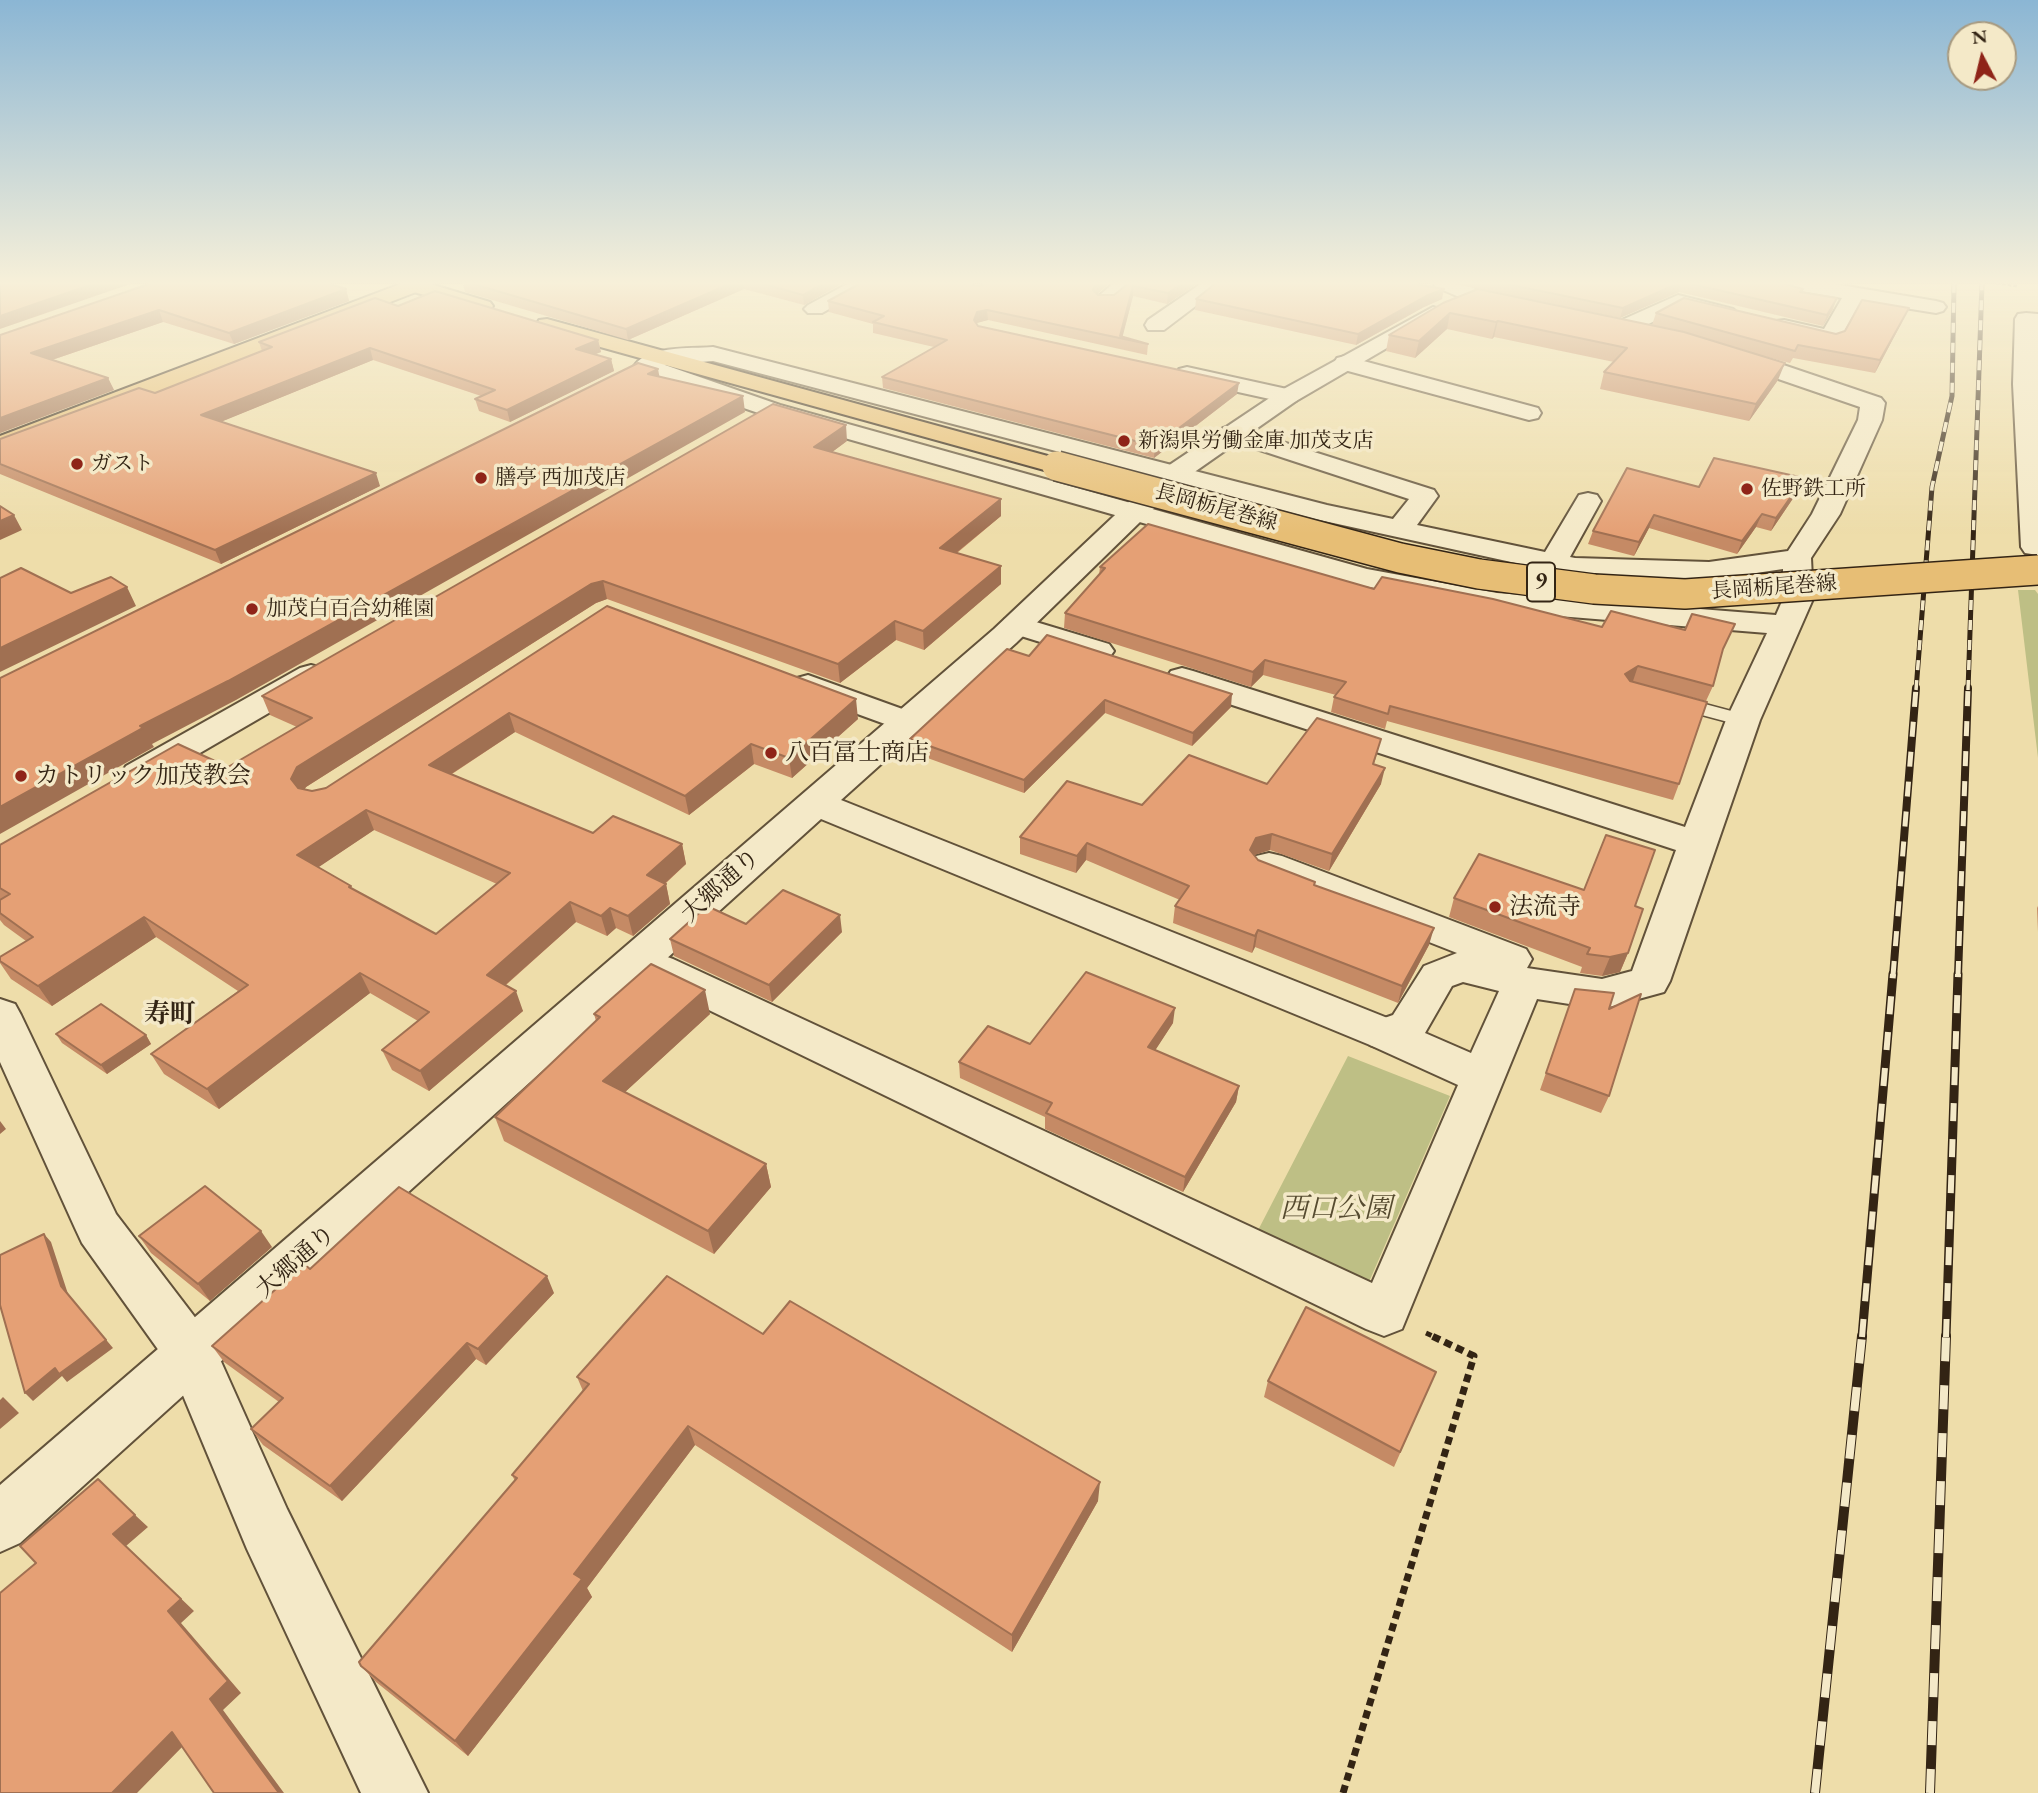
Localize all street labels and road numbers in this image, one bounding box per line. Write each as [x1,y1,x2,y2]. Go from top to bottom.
street label: 長岡栃尾巻線 [1152,480,1280,536]
road number: 9 [1527,562,1555,602]
street label: 長岡栃尾巻線 [1710,571,1838,605]
street label: 大郷通り [676,843,766,929]
street label: 大郷通り [250,1220,342,1304]

